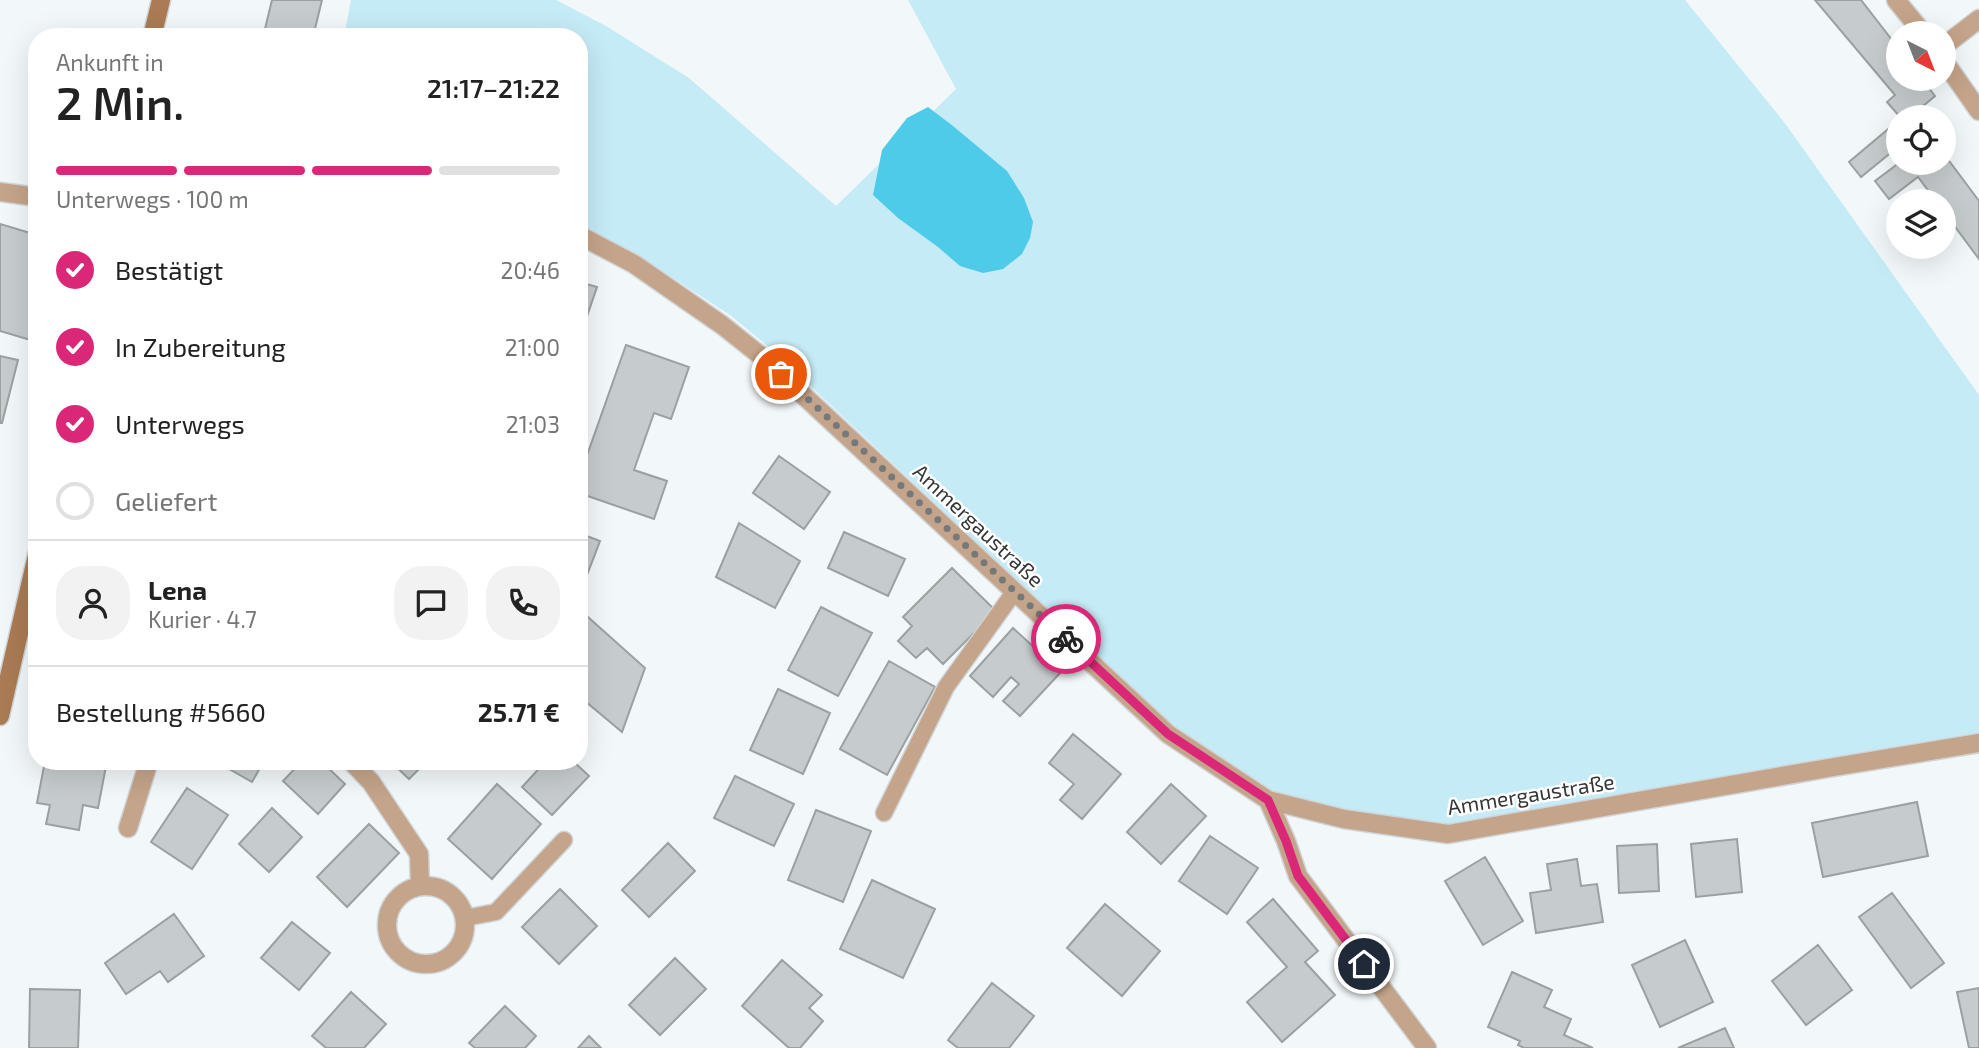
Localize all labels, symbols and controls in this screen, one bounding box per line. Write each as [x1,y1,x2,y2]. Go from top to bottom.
north arrow [1886,21,1956,91]
map controls [1886,21,1956,259]
text: Ankunft in [56,48,164,76]
text: 21:17–21:22 [427,72,560,103]
text: 2 Min. [56,74,184,129]
button: locate [1886,105,1956,175]
text: Unterwegs · 100 m [56,185,249,213]
button: layers [1886,189,1956,259]
icon: check [56,251,94,289]
text: Bestätigt [115,254,223,285]
text: 20:46 [500,256,560,284]
icon: check [56,328,94,366]
text: In Zubereitung [115,331,286,362]
text: 21:00 [505,333,560,361]
pin [751,344,811,404]
icon: bag [762,355,800,393]
icon: check [56,405,94,443]
text: Unterwegs [115,408,245,439]
text: 21:03 [506,410,560,438]
street label: Ammergaustraße [909,458,1049,592]
text: Geliefert [115,485,217,516]
button: person [56,566,130,640]
button: chat [394,566,468,640]
button: phone [486,566,560,640]
text: Lena [148,574,207,605]
courier [1031,604,1101,674]
text: Kurier · 4.7 [148,605,257,633]
icon: bike [1047,620,1085,658]
text: Bestellung #5660 [56,696,266,727]
text: 25.71 € [478,696,560,727]
street label: Ammergaustraße [1446,768,1616,819]
pin [1334,934,1394,994]
icon: home [1345,945,1383,983]

